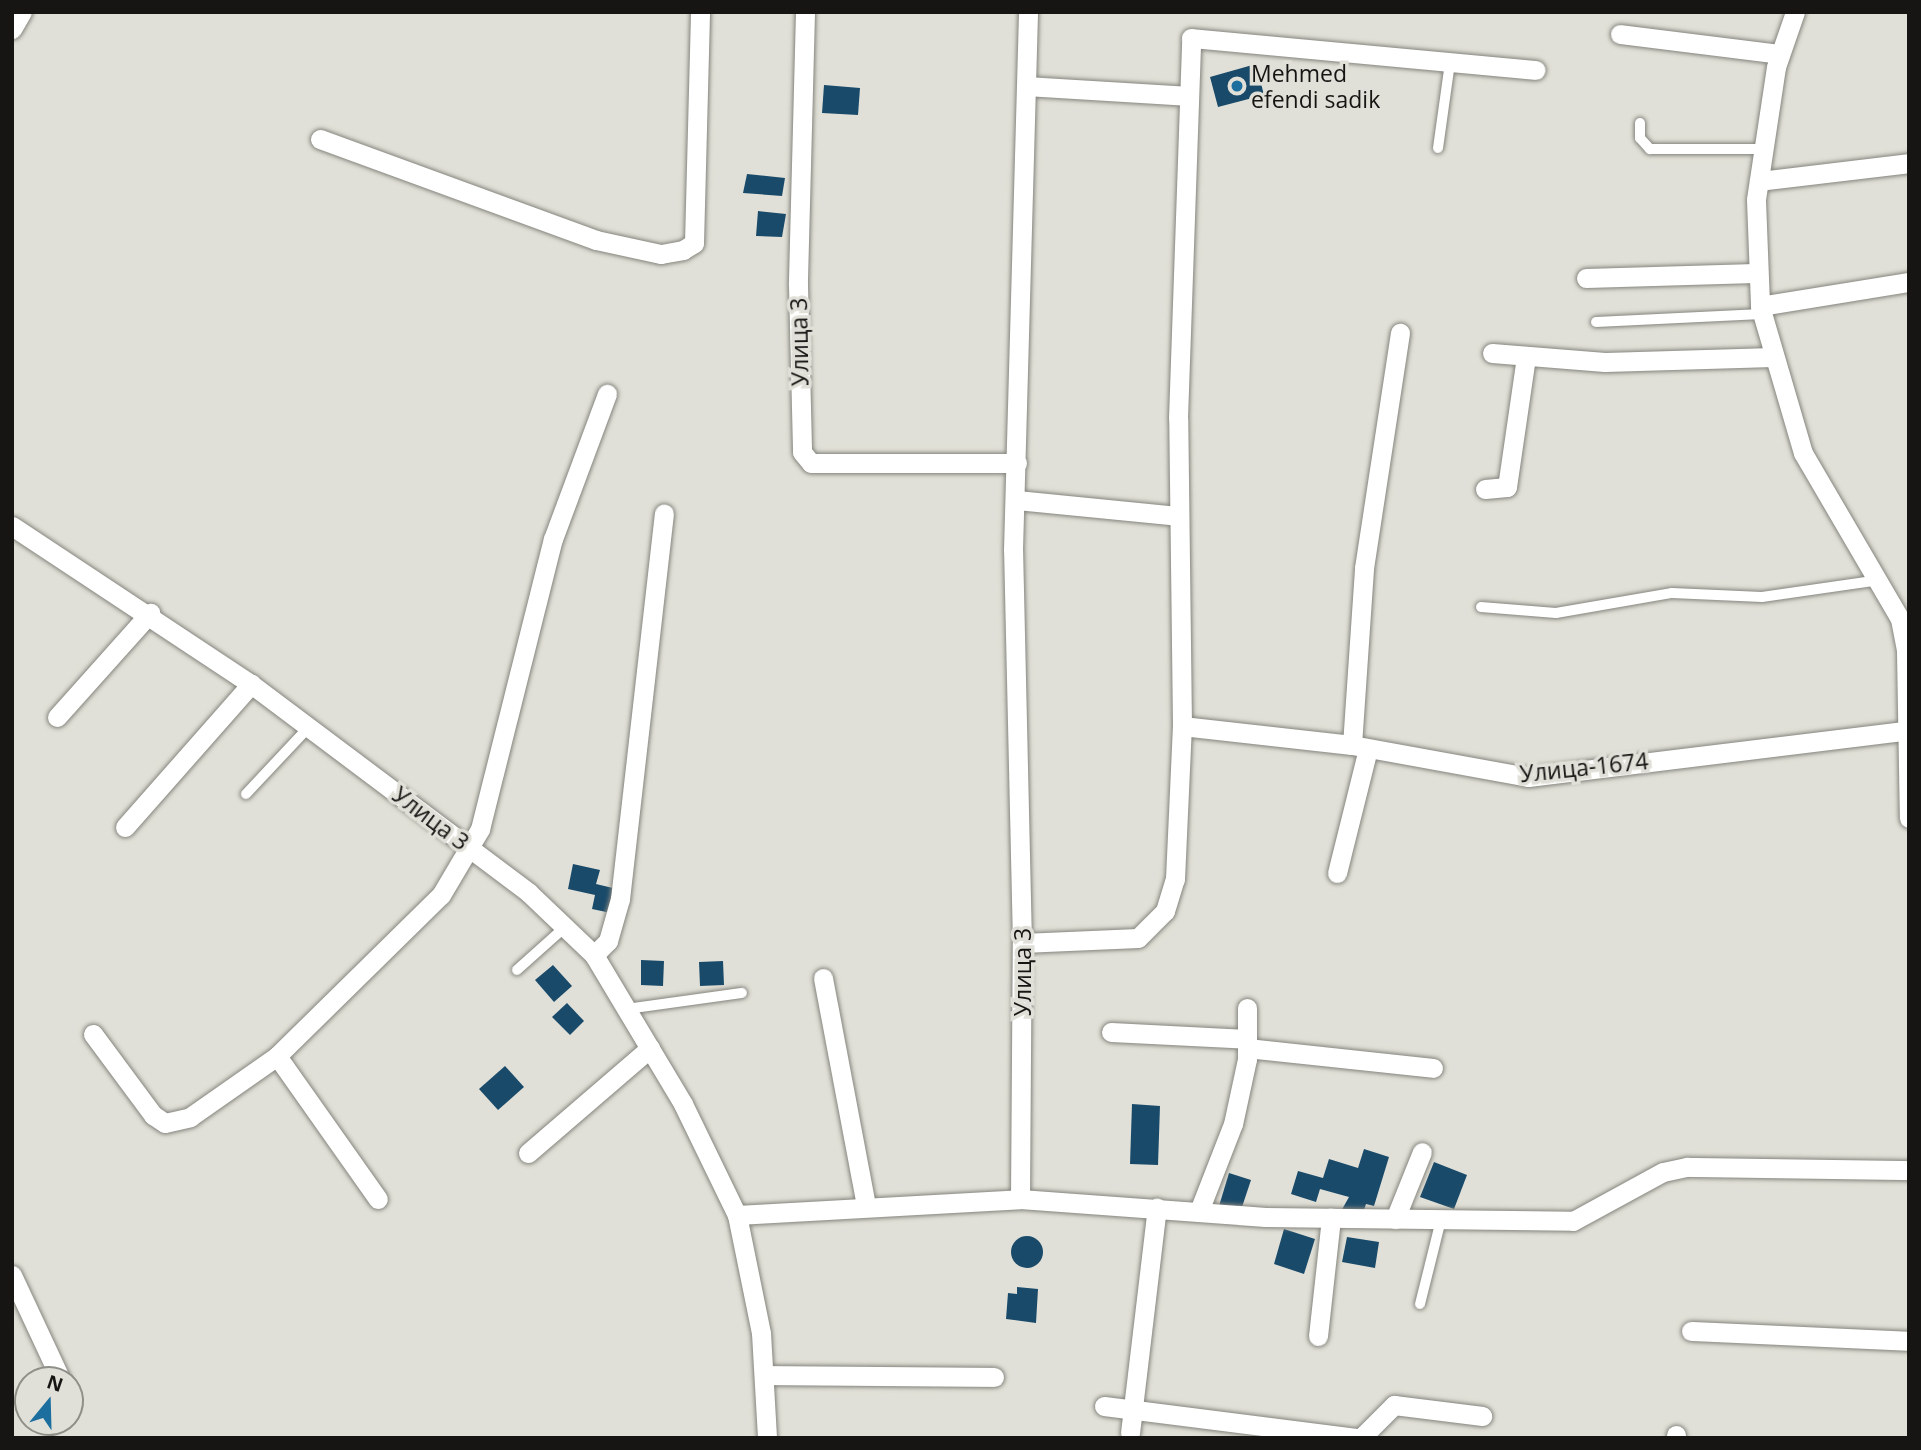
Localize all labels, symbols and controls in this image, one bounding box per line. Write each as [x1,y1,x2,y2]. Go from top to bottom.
place label: Mehmed efendi sadik [1251,59,1380,113]
marker: Mehmed efendi sadik [1229,78,1245,94]
street label: Улица 3 [784,298,814,386]
street label: Улица-1674 [1518,747,1650,787]
street label: Улица 3 [387,780,475,856]
street label: Улица 3 [1008,928,1036,1016]
north arrow [14,1366,84,1436]
text: N [44,1368,67,1398]

